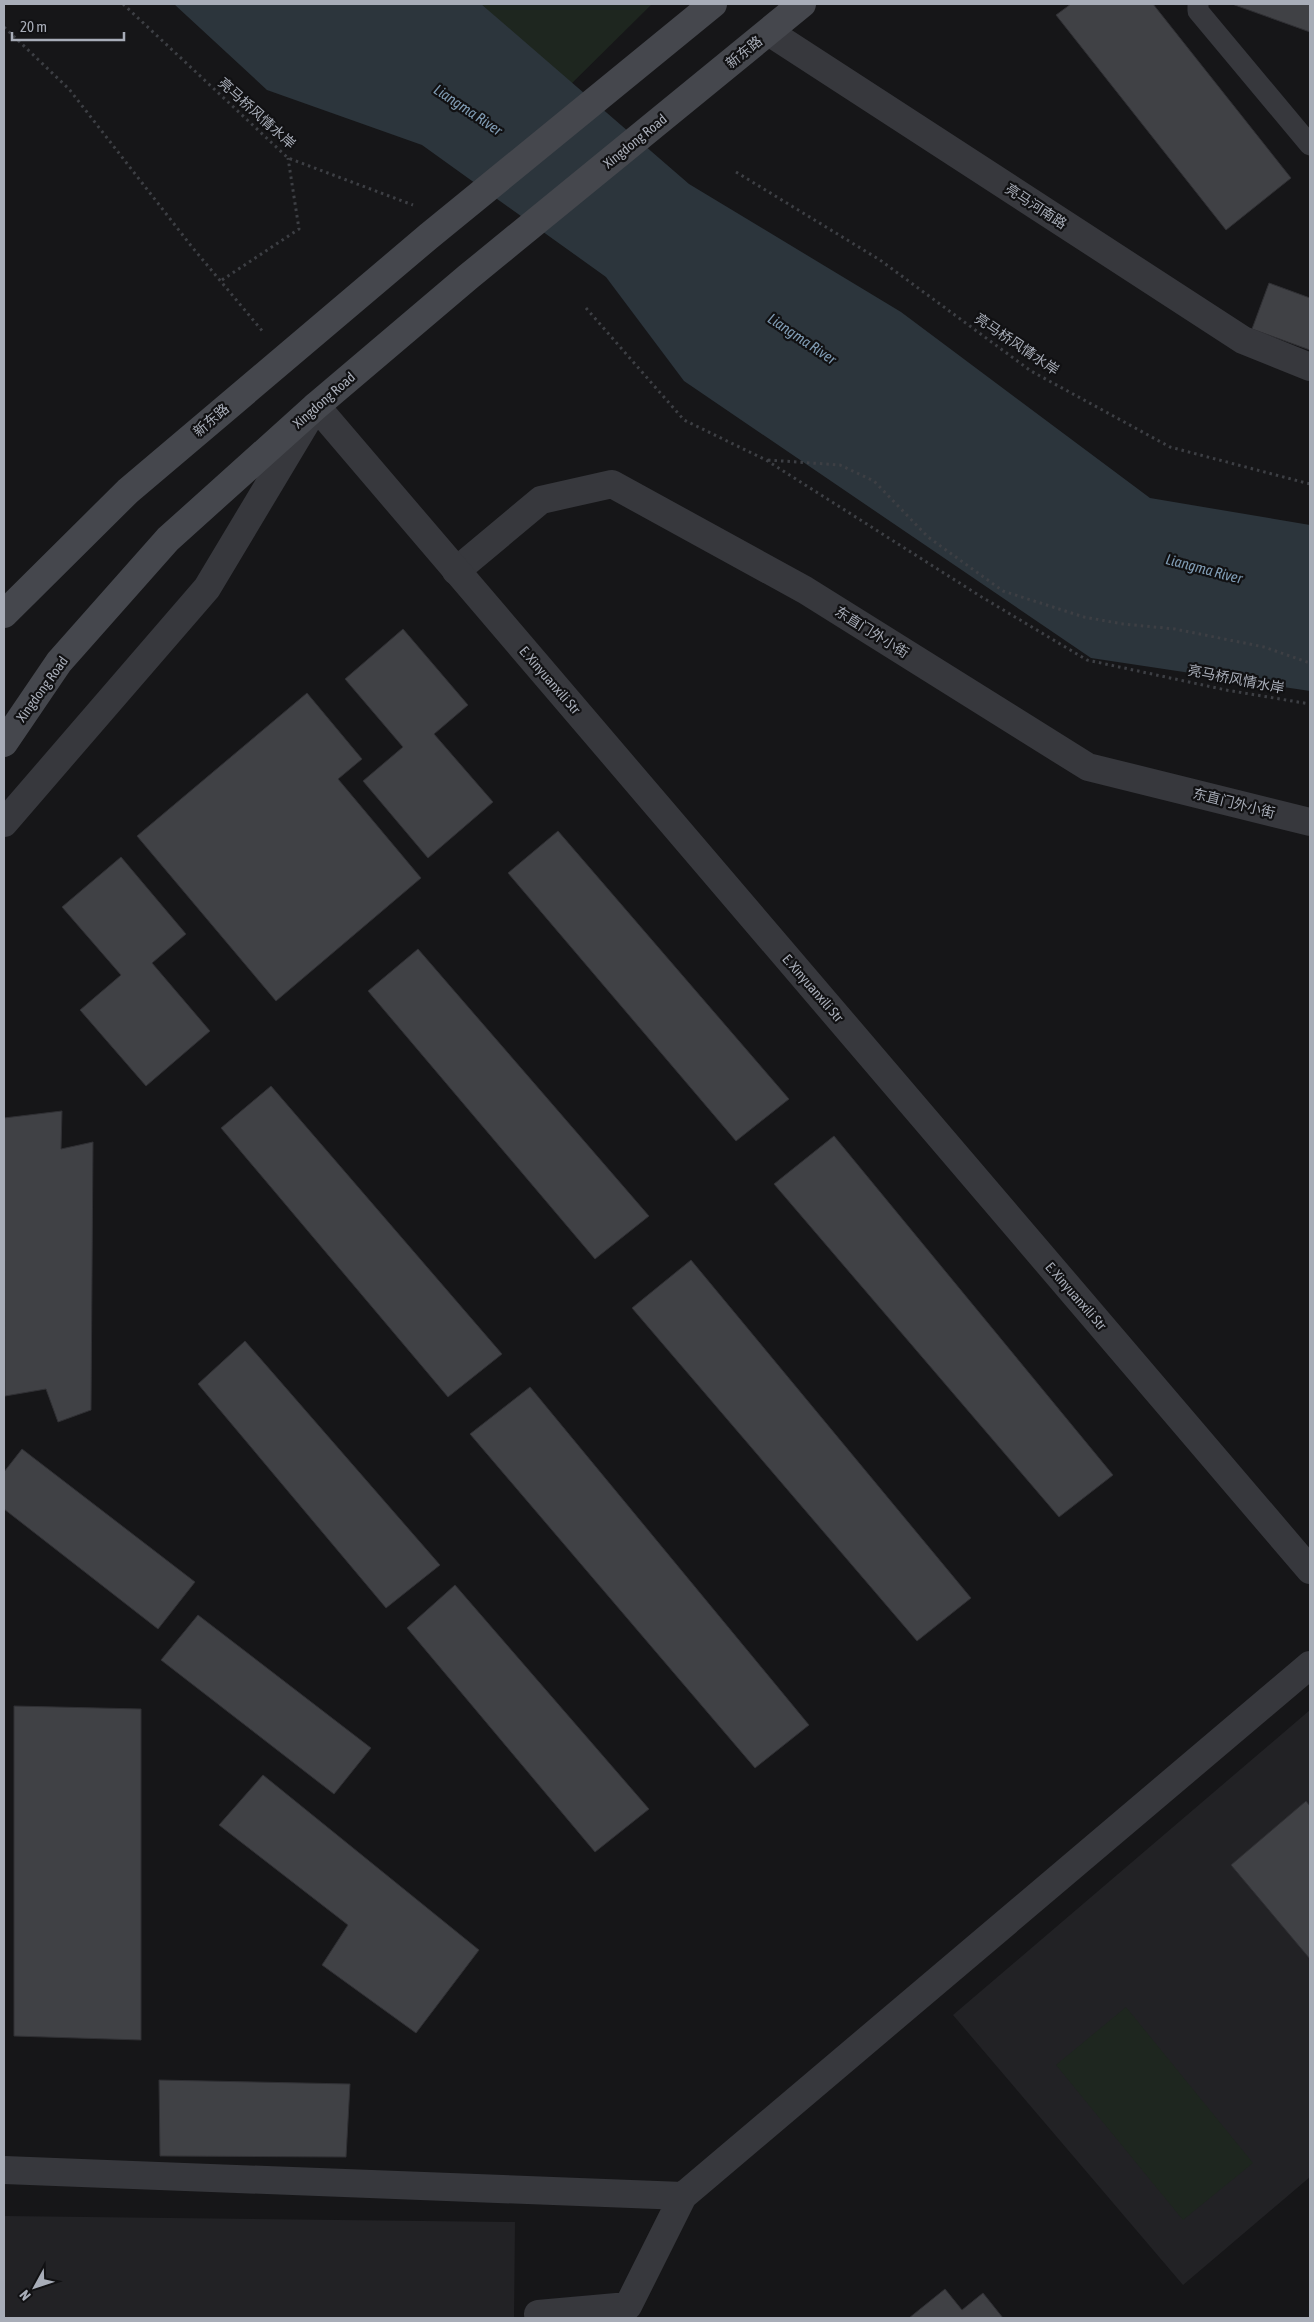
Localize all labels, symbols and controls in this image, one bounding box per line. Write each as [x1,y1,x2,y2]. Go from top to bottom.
scale bar [12,10,125,42]
text: 20 m [20,18,47,35]
street label: 新东路 [723,33,765,71]
street label: 亮马桥风情水岸 [215,74,299,152]
water label: Liangma River [431,81,506,139]
street label: Xingdong Road [600,111,670,171]
street label: 亮马河南路 [1002,180,1070,232]
water label: Liangma River [765,310,840,368]
street label: 亮马桥风情水岸 [972,310,1062,378]
street label: Xingdong Road [290,369,358,431]
street label: 新东路 [190,400,232,440]
water label: Liangma River [1164,550,1245,587]
street label: 东直门外小街 [832,603,912,661]
street label: E. Xinyuanxili Str [516,643,584,718]
street label: Xingdong Road [13,653,71,725]
street label: 亮马桥风情水岸 [1186,662,1286,696]
street label: 东直门外小街 [1191,785,1277,821]
street label: E. Xinyuanxili Str [779,951,847,1026]
street label: E. Xinyuanxili Str [1042,1259,1110,1334]
north arrow [10,2262,60,2312]
text: N [16,2287,34,2304]

